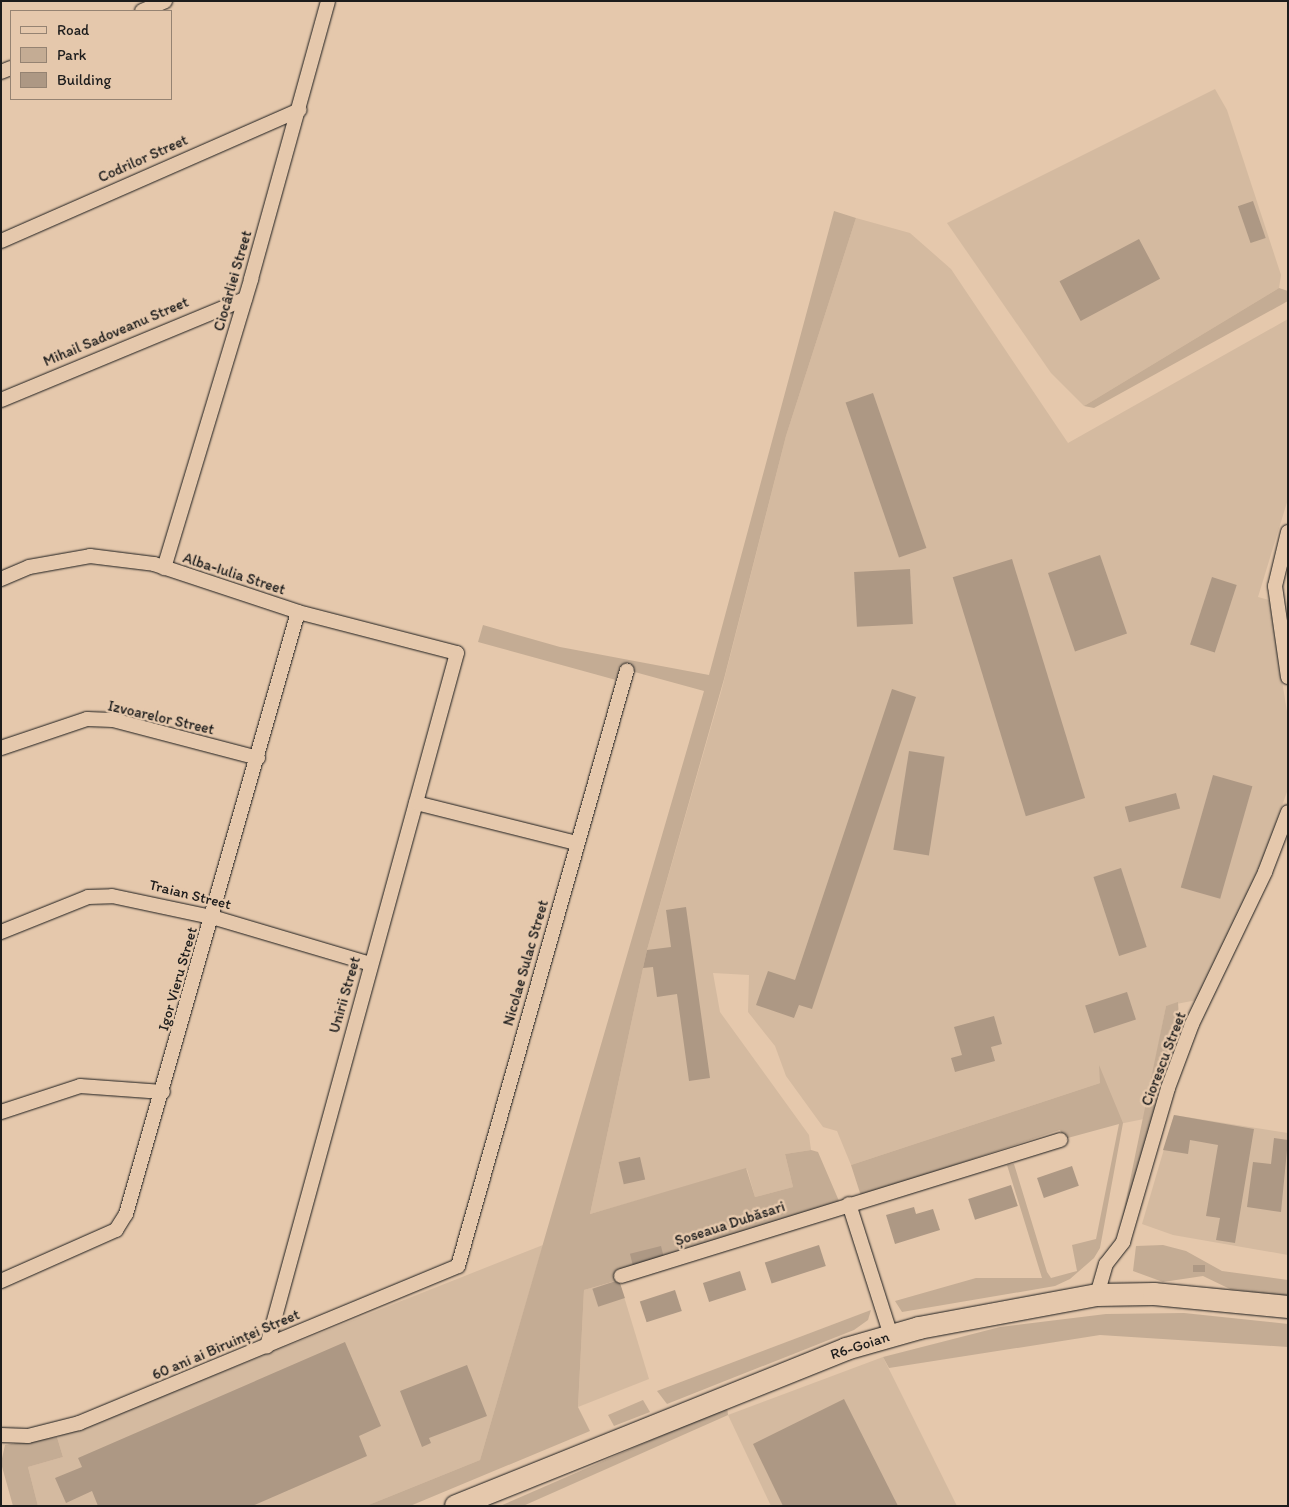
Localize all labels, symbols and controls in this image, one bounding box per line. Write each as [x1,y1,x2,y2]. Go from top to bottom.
legend [10,10,172,100]
text: Road [57,21,89,39]
text: Park [57,46,87,64]
text: Building [57,71,111,89]
street label: Codrilor Street [96,131,190,187]
street label: Ciocârliei Street [210,229,256,333]
street label: Mihail Sadoveanu Street [41,293,191,371]
street label: Alba-Iulia Street [181,549,287,599]
street label: Izvoarelor Street [106,697,216,739]
street label: Traian Street [147,876,233,914]
street label: Nicolae Sulac Street [500,898,552,1028]
street label: Igor Vieru Street [155,925,201,1033]
street label: Unirii Street [326,955,364,1035]
street label: Ciorescu Street [1138,1009,1190,1109]
street label: Șoseaua Dubăsari [673,1198,787,1250]
street label: 60 ani ai Biruinței Street [150,1306,302,1384]
street label: R6-Goian [828,1328,892,1364]

